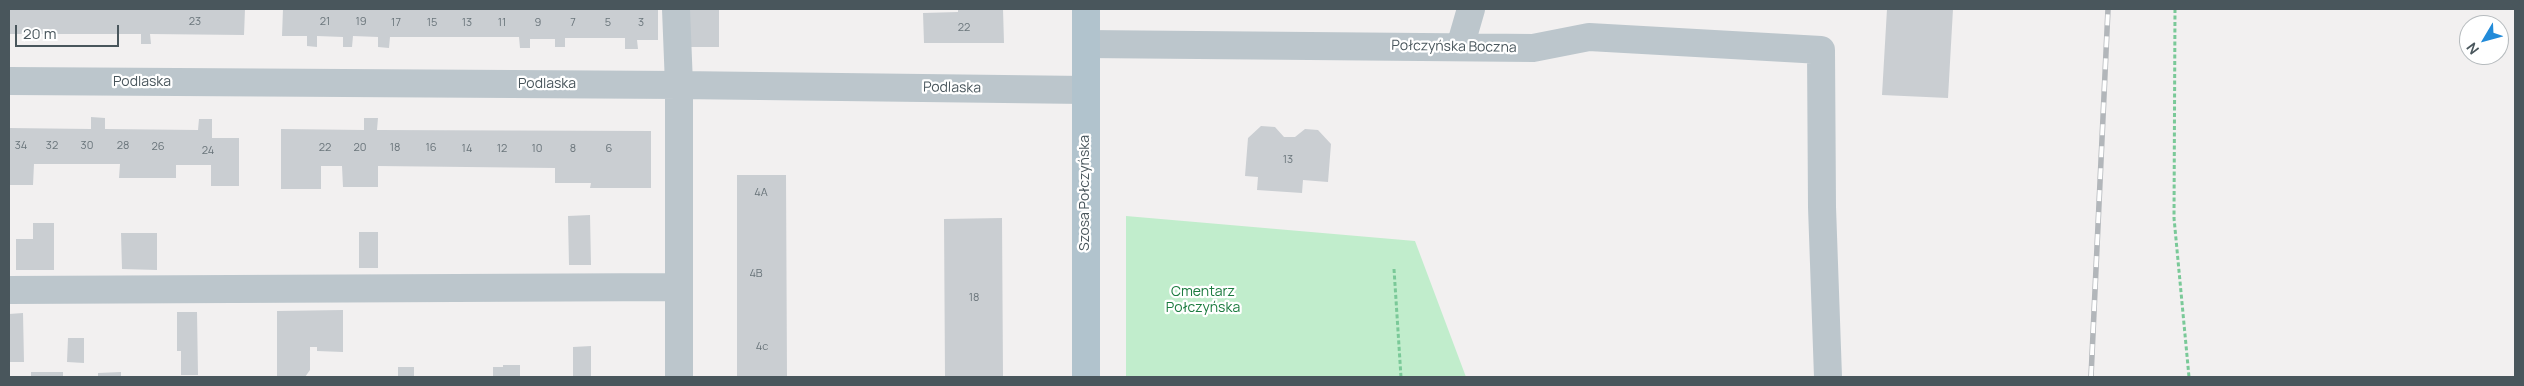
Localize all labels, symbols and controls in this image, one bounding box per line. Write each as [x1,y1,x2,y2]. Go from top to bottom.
scale bar [18,15,121,47]
house number: 23 [189,15,201,29]
house number: 21 [320,15,330,29]
house number: 19 [355,15,367,29]
north arrow [2459,15,2509,65]
house number: 17 [391,16,401,30]
house number: 15 [427,16,437,30]
house number: 13 [462,16,472,30]
house number: 11 [498,16,506,30]
house number: 9 [535,16,541,30]
house number: 7 [570,16,576,30]
house number: 5 [605,16,611,30]
house number: 3 [638,16,644,30]
house number: 22 [958,21,970,35]
text: 20 m [23,23,56,44]
street label: Połczyńska Boczna [1391,38,1517,56]
text: N [2462,39,2483,58]
street label: Podlaska [113,74,171,90]
street label: Podlaska [518,76,576,92]
street label: Podlaska [923,79,981,97]
street label: Szosa Połczyńska [1077,135,1093,251]
house number: 34 [15,139,27,153]
house number: 32 [46,139,58,153]
house number: 30 [81,139,93,153]
house number: 28 [117,139,129,153]
house number: 26 [151,140,165,154]
house number: 22 [319,141,331,155]
house number: 20 [354,141,366,155]
house number: 18 [390,141,400,155]
house number: 16 [425,141,437,155]
house number: 14 [462,142,472,156]
house number: 12 [497,142,507,156]
house number: 10 [532,142,542,156]
house number: 8 [570,142,576,156]
house number: 6 [606,142,612,156]
house number: 24 [202,144,214,158]
house number: 13 [1283,153,1293,167]
house number: 4A [754,186,768,200]
house number: 4B [749,267,763,281]
park label: Cmentarz Połczyńska [1166,284,1240,316]
house number: 18 [969,291,979,305]
house number: 4c [756,340,768,354]

